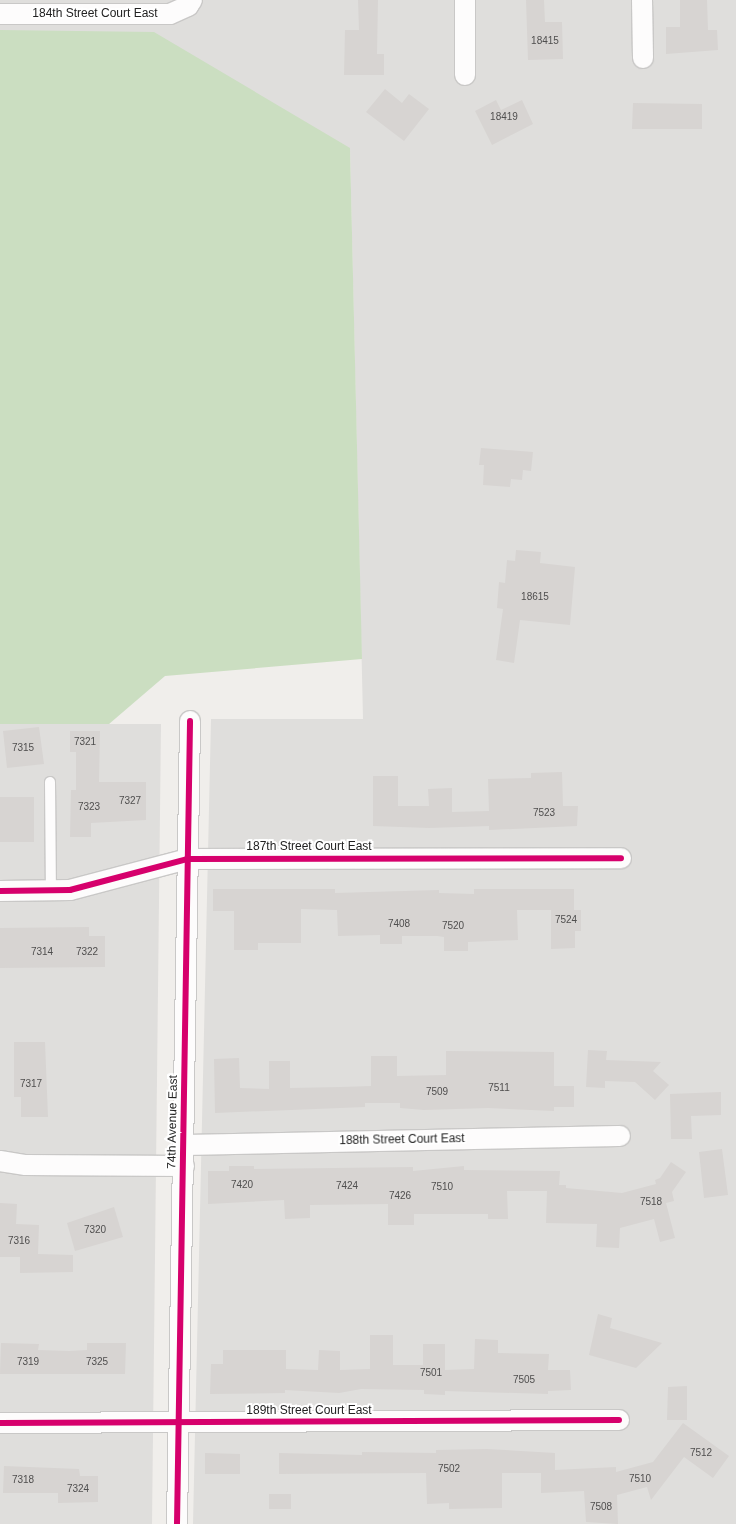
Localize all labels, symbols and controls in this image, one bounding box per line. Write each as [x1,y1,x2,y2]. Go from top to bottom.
street label: 184th Street Court East [32,7,158,21]
house number: 18415 [531,35,559,47]
house number: 18419 [490,111,518,123]
house number: 18615 [521,591,549,603]
house number: 7321 [74,736,96,748]
house number: 7315 [12,742,34,754]
house number: 7327 [119,795,141,807]
house number: 7323 [78,801,100,813]
house number: 7523 [533,807,555,819]
street label: 187th Street Court East [246,840,372,854]
house number: 7524 [555,914,577,926]
house number: 7408 [388,918,410,930]
house number: 7520 [442,920,464,932]
house number: 7314 [31,946,53,958]
house number: 7322 [76,946,98,958]
street label: 74th Avenue East [165,1075,181,1169]
house number: 7317 [20,1078,42,1090]
house number: 7511 [488,1082,510,1094]
house number: 7509 [426,1086,448,1098]
street label: 188th Street Court East [339,1132,465,1148]
house number: 7420 [231,1179,253,1191]
house number: 7424 [336,1180,358,1192]
house number: 7510 [431,1181,453,1193]
house number: 7426 [389,1190,411,1202]
house number: 7518 [640,1196,662,1208]
house number: 7320 [84,1224,106,1236]
house number: 7316 [8,1235,30,1247]
house number: 7319 [17,1356,39,1368]
house number: 7325 [86,1356,108,1368]
house number: 7501 [420,1367,442,1379]
house number: 7505 [513,1374,535,1386]
street label: 189th Street Court East [246,1404,372,1418]
house number: 7512 [690,1447,712,1459]
house number: 7502 [438,1463,460,1475]
house number: 7510 [629,1473,651,1485]
house number: 7318 [12,1474,34,1486]
house number: 7324 [67,1483,89,1495]
house number: 7508 [590,1501,612,1513]

